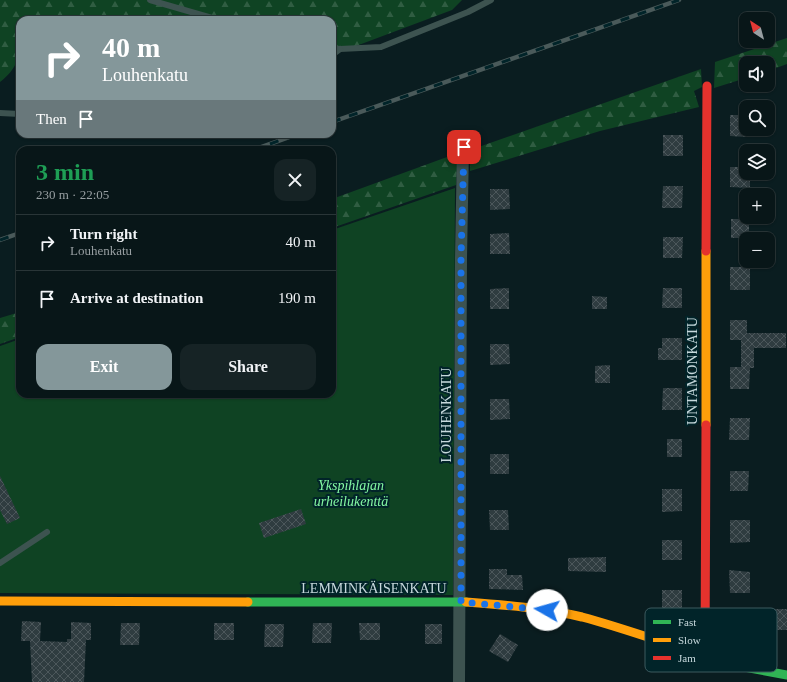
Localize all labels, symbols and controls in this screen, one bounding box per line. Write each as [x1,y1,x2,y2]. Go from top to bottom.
north arrow [739,12,775,48]
map controls [739,12,775,268]
icon: right [36,32,88,84]
text: 40 m [102,32,160,63]
button: sound [739,56,775,92]
text: Louhenkatu [102,65,188,85]
button: search [739,100,775,136]
icon: arrive [75,108,97,130]
text: Then [36,111,67,127]
pin [447,130,481,164]
icon: arrive [453,136,475,158]
button: layers [739,144,775,180]
text: 3 min [36,159,94,185]
button: close [274,159,316,201]
text: 230 m · 22:05 [36,187,109,202]
button: + [739,188,775,224]
text: Turn right [70,226,137,242]
icon: right [36,232,58,254]
button: − [739,232,775,268]
text: 40 m [286,234,316,250]
text: Louhenkatu [70,243,132,258]
icon: arrive [36,288,58,310]
text: Arrive at destination [70,290,203,306]
text: 190 m [278,290,316,306]
street label: UNTAMONKATU [685,317,700,425]
button: Exit [36,344,172,390]
button: Share [180,344,316,390]
street label: LOUHENKATU [439,368,454,462]
park label: Ykspihlajan urheilukenttä [314,478,388,509]
street label: LEMMINKÄISENKATU [301,580,447,596]
position arrow [526,589,568,631]
legend [645,608,777,672]
text: Fast [678,616,696,628]
text: Slow [678,634,701,646]
text: Jam [678,652,696,664]

